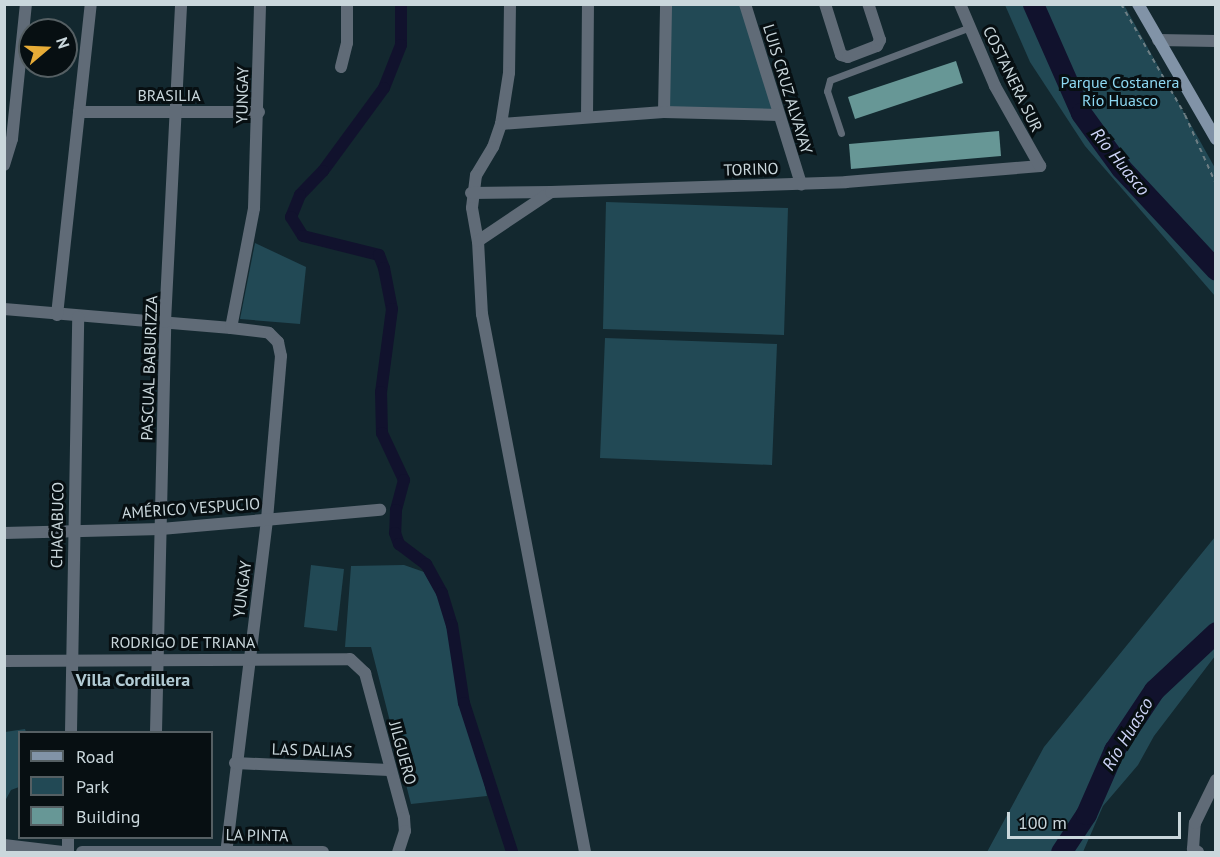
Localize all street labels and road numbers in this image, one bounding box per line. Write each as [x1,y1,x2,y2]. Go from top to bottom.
street label: LUIS CRUZ ALVAYAY [759,21,817,157]
street label: COSTANERA SUR [979,23,1047,135]
street label: YUNGAY [232,66,252,124]
street label: BRASILIA [137,85,201,105]
street label: TORINO [723,158,779,180]
street label: PASCUAL BABURIZZA [137,295,161,441]
street label: CHACABUCO [47,482,67,568]
street label: AMÉRICO VESPUCIO [121,494,261,522]
street label: YUNGAY [229,559,255,619]
street label: RODRIGO DE TRIANA [110,632,256,652]
street label: JILGUERO [385,719,421,787]
street label: LAS DALIAS [271,739,353,761]
street label: LA PINTA [225,825,289,845]

